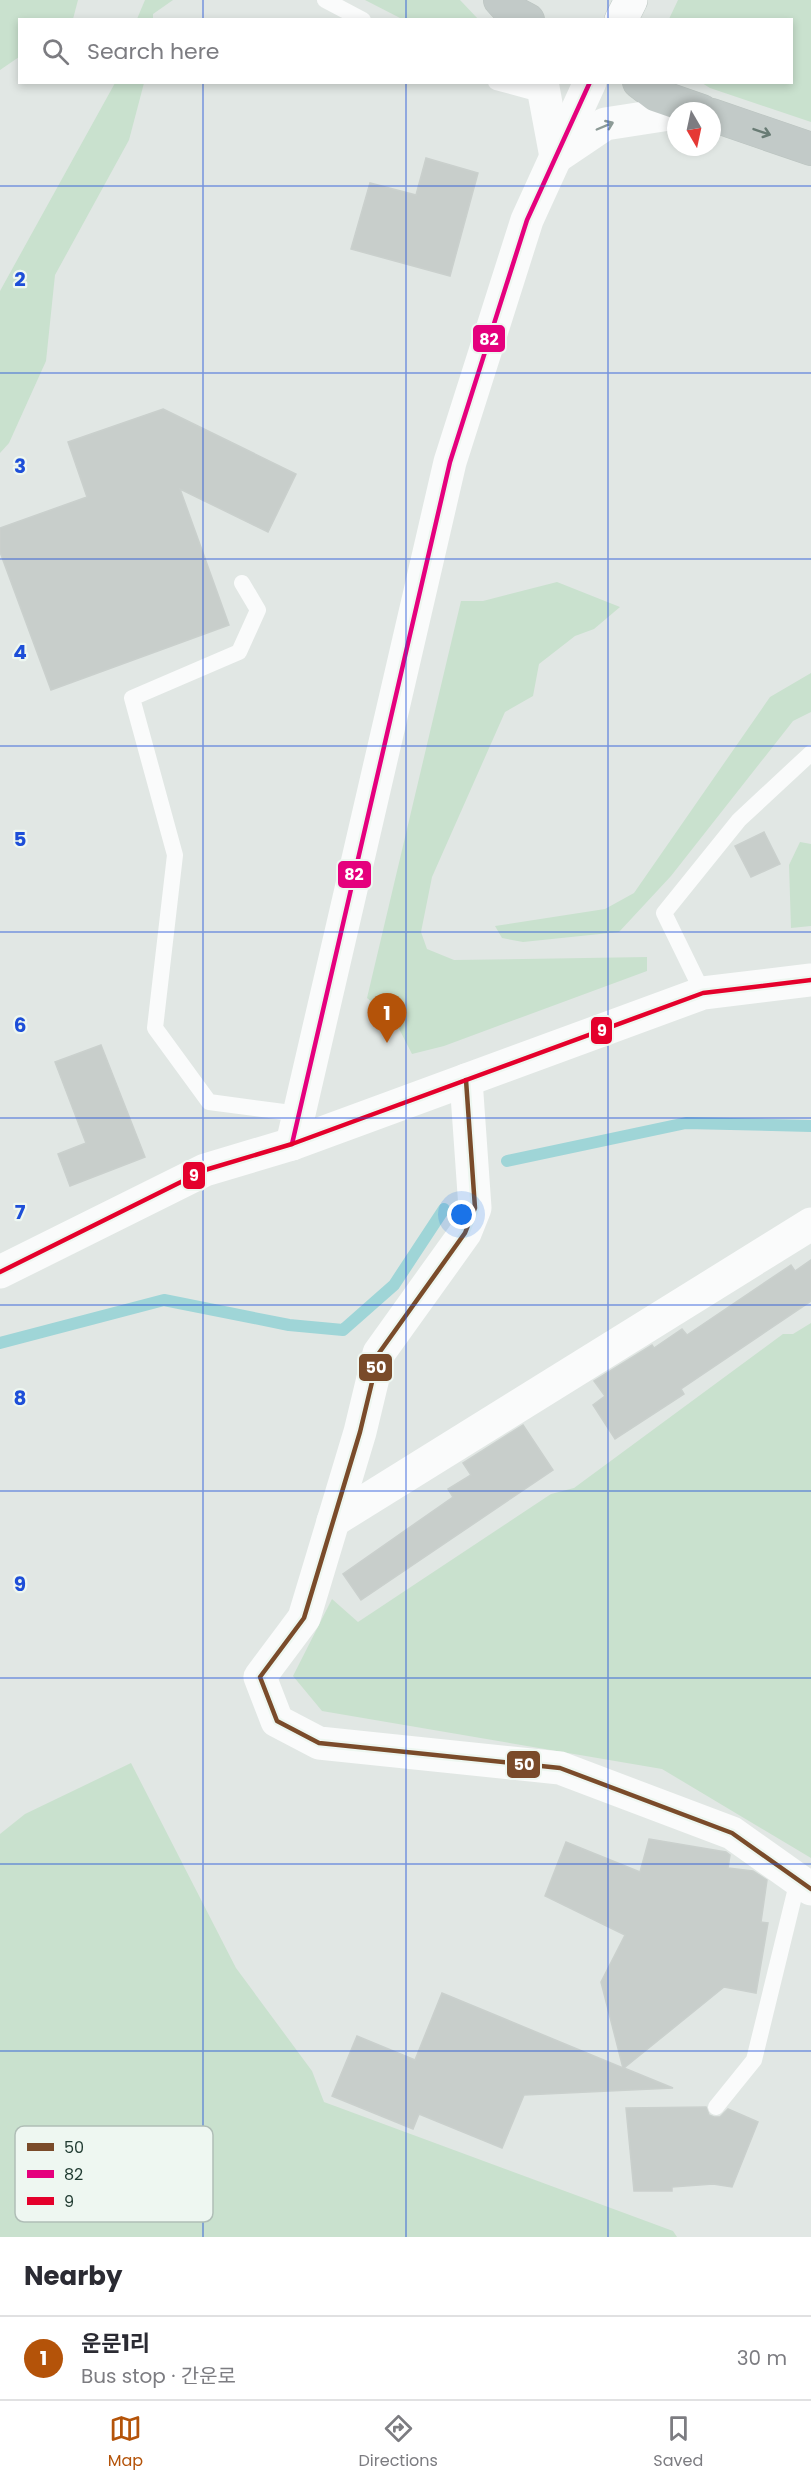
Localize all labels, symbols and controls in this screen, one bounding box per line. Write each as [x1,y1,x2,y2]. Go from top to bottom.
search box [18,18,793,84]
icon: search [39,35,72,68]
text: Search here [87,36,220,67]
north arrow [667,102,721,156]
one-way arrow [596,120,614,131]
one-way arrow [752,127,770,138]
text: 2 [14,265,26,293]
line badge: 82 [472,324,506,353]
text: 82 [479,328,499,351]
text: 3 [14,452,26,480]
text: 4 [13,638,27,666]
text: 5 [14,825,27,853]
line badge: 82 [337,860,372,889]
text: 82 [344,863,364,886]
pin: 1 [368,994,406,1043]
text: 6 [14,1011,26,1039]
line badge: 9 [590,1016,613,1045]
text: 9 [597,1019,607,1042]
line badge: 9 [182,1161,206,1190]
text: 9 [189,1164,199,1187]
text: 7 [15,1198,26,1226]
your location [447,1200,476,1229]
line badge: 50 [358,1353,393,1382]
text: 50 [366,1356,386,1379]
text: 8 [14,1384,26,1412]
text: 9 [14,1570,26,1598]
line badge: 50 [506,1750,541,1779]
text: 50 [514,1753,534,1776]
legend [15,2126,213,2222]
text: 50 [64,2136,84,2159]
text: 82 [64,2163,83,2186]
text: 9 [64,2190,74,2213]
text: Nearby [24,2258,122,2294]
text: 운문1리 [81,2328,150,2359]
text: 1 [40,2344,47,2372]
text: 30 m [737,2344,787,2372]
text: Bus stop · 간운로 [81,2362,236,2390]
tab: Map [108,2412,143,2473]
tab: Directions [359,2412,438,2473]
tab: Saved [653,2412,703,2473]

